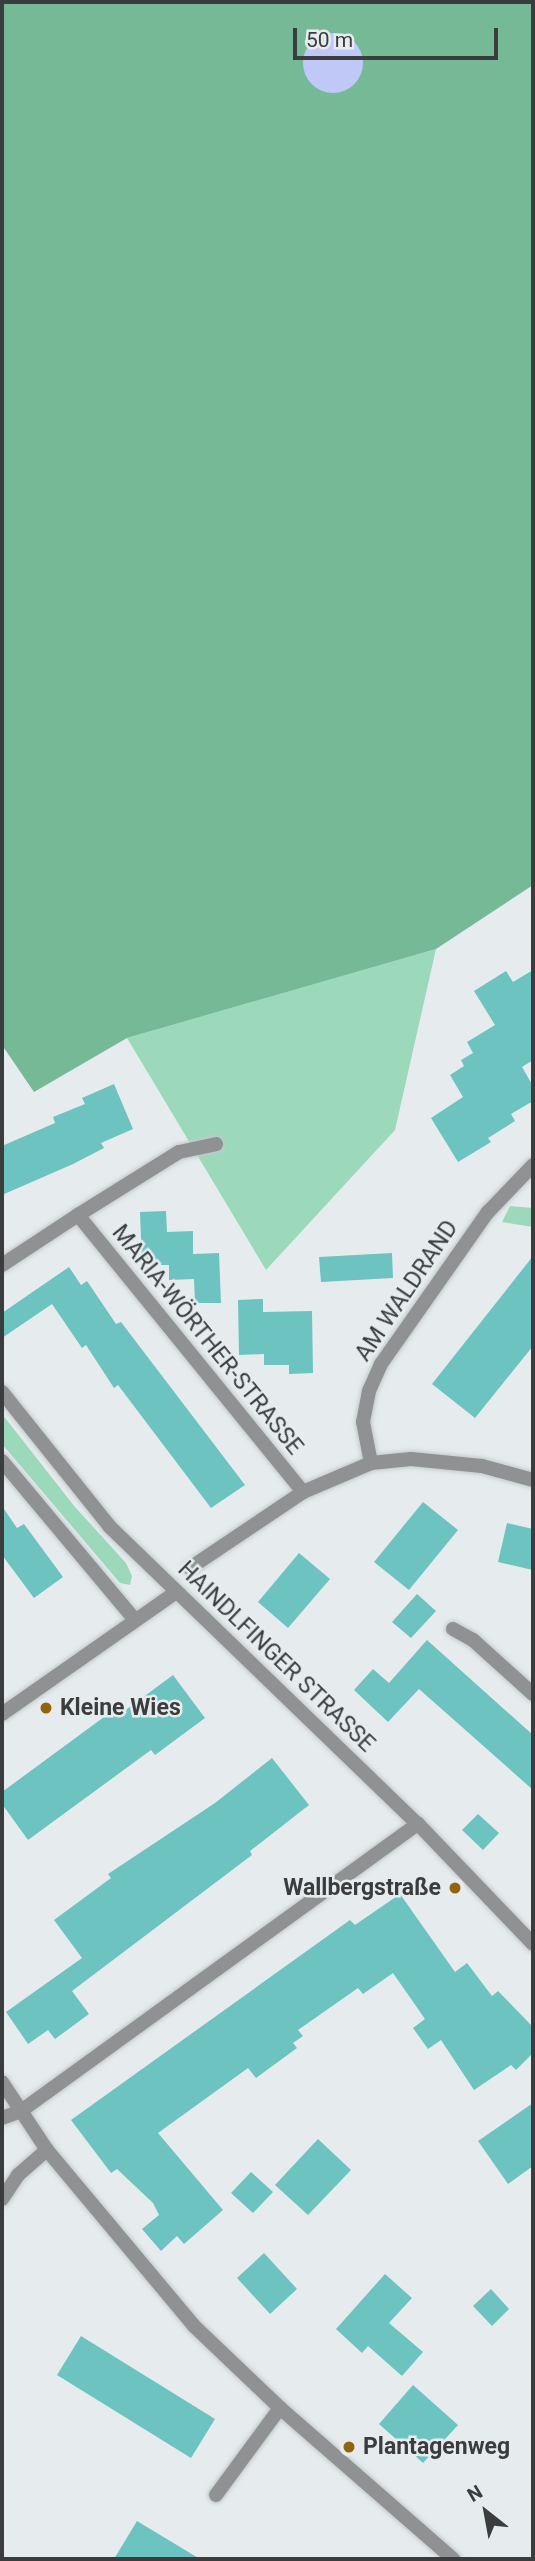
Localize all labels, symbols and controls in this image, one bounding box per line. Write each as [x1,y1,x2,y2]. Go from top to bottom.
scale bar [297,14,502,58]
text: 50 m [306,28,353,52]
street label: AM WALDRAND [350,1215,464,1367]
street label: MARIA-WÖRTHER-STRASSE [106,1220,308,1460]
street label: HAINDLFINGER STRASSE [172,1556,380,1758]
place label: Kleine Wies [60,1694,181,1722]
marker: Kleine Wies [38,1700,54,1716]
place label: Wallbergstraße [283,1874,441,1902]
marker: Wallbergstraße [447,1880,463,1896]
place label: Plantagenweg [363,2433,510,2461]
marker: Plantagenweg [341,2439,357,2455]
north arrow [451,2477,521,2547]
text: N [463,2480,487,2507]

